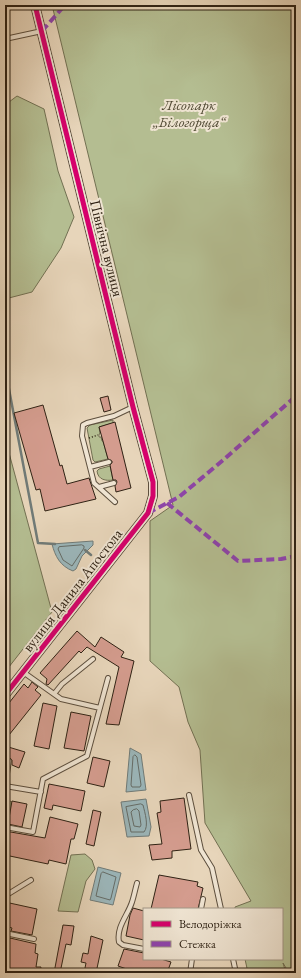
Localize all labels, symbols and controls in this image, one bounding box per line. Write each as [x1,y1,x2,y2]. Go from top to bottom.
park label: Лісопарк „Білогорща“ [152,95,228,131]
street label: Північна вулиця [86,197,128,299]
street label: вулиця Данила Апостола [18,525,126,655]
legend [143,908,283,960]
text: Велодоріжка [179,916,242,932]
text: Стежка [179,936,216,952]

